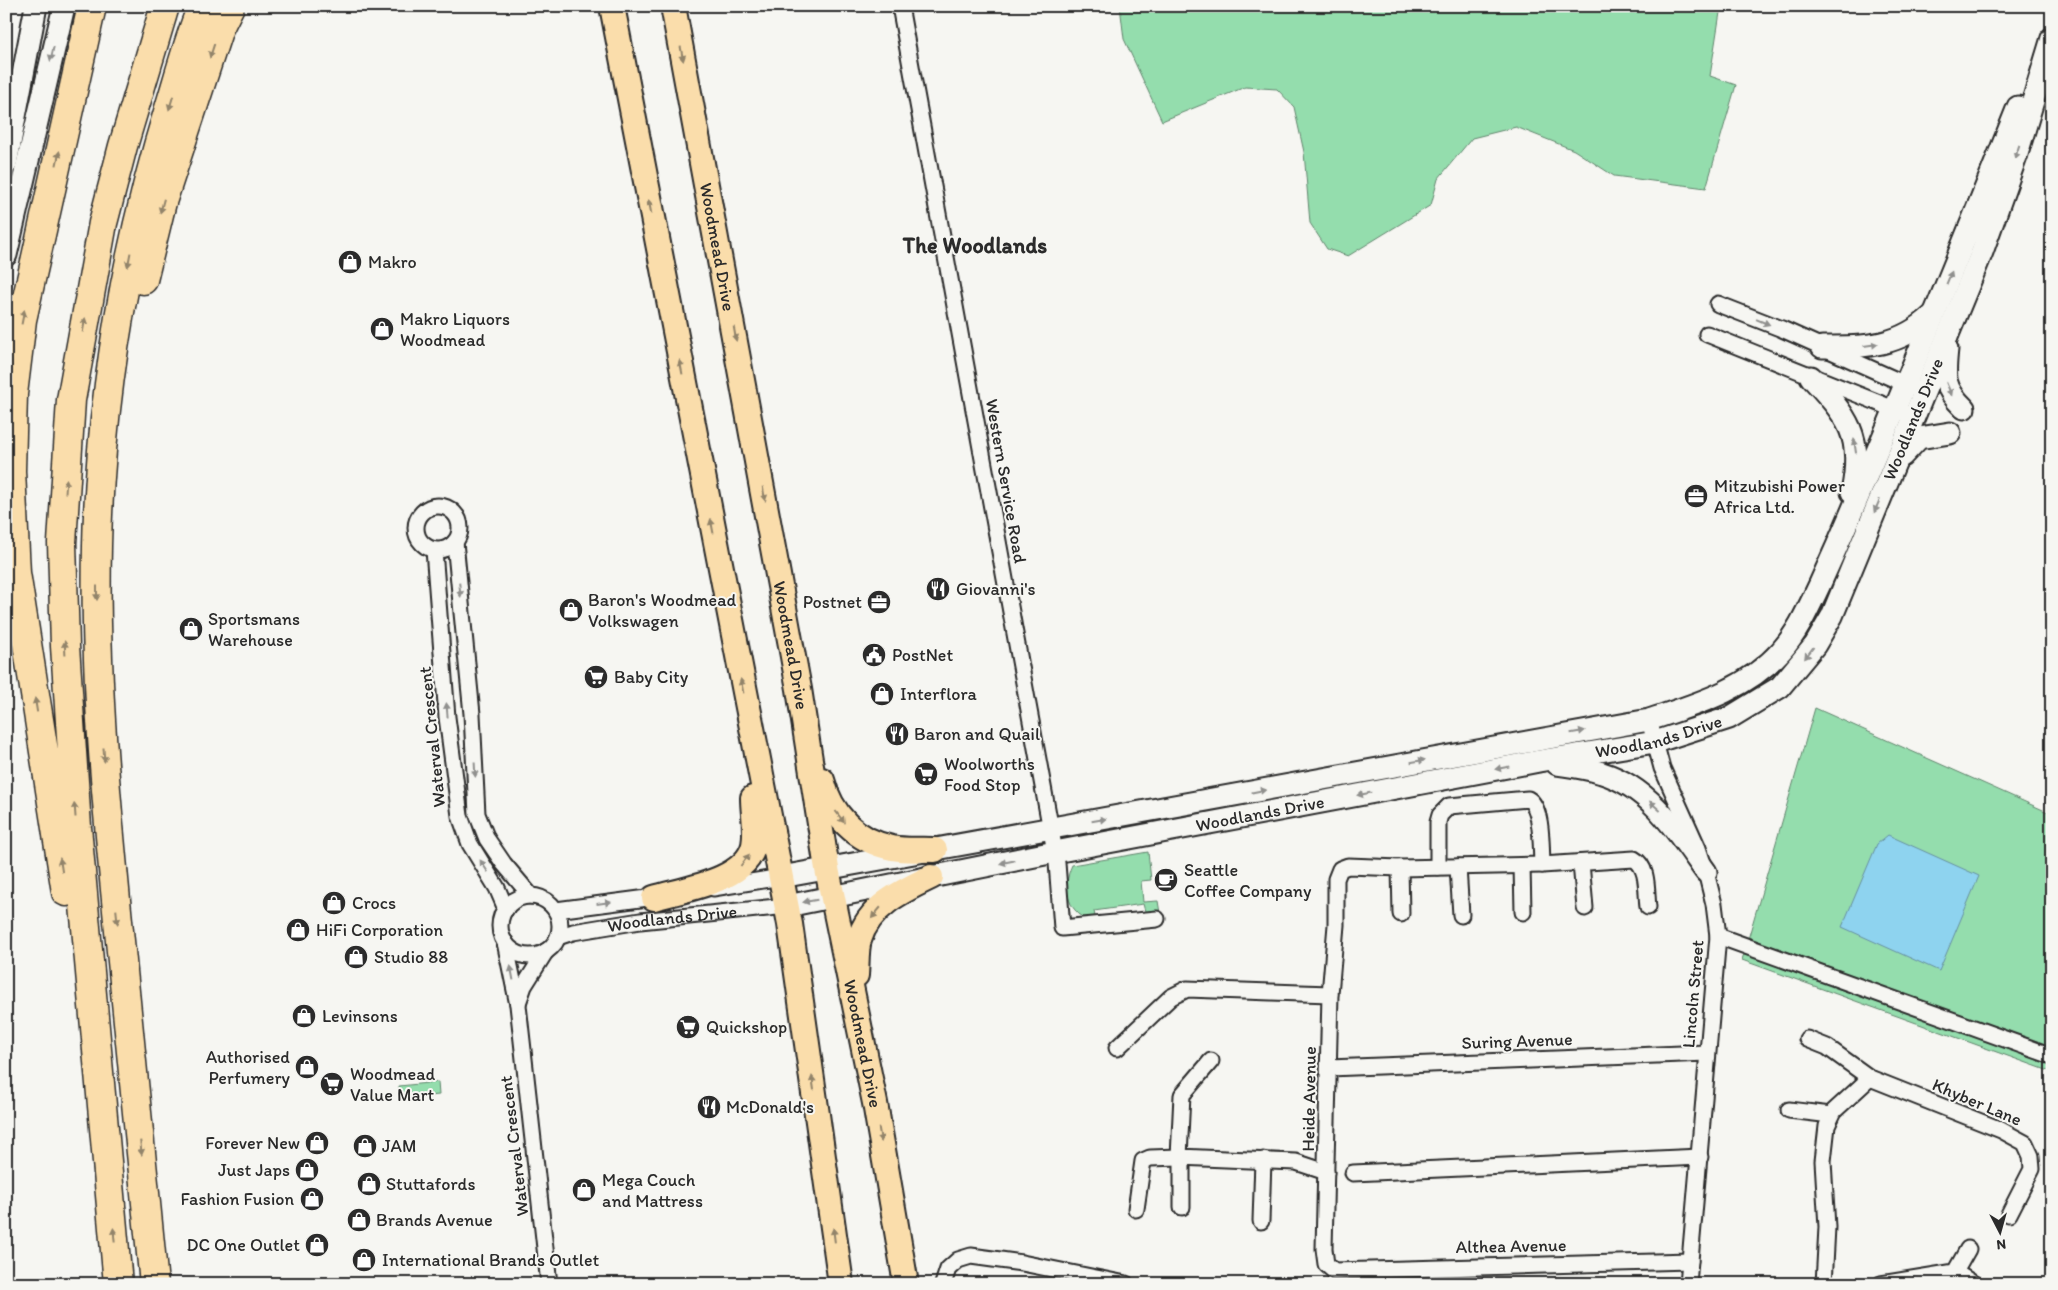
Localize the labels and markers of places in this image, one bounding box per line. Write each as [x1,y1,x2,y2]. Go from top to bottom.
shop icon: Makro [337,249,363,275]
place label: Makro [368,251,417,273]
place label: Makro Liquors Woodmead [400,308,510,351]
shop icon: Makro Liquors Woodmead [369,316,395,342]
place label: Mitzubishi Power Africa Ltd. [1714,475,1846,518]
office icon: Mitzubishi Power Africa Ltd. [1683,483,1709,509]
restaurant icon: Giovanni's [925,576,951,602]
place label: Giovanni's [956,578,1036,600]
place label: Baron's Woodmead Volkswagen [588,589,736,632]
office icon: Postnet [866,589,892,615]
place label: Postnet [803,591,862,613]
shop icon: Baron's Woodmead Volkswagen [558,597,584,623]
place label: Sportsmans Warehouse [208,608,300,651]
shop icon: Sportsmans Warehouse [178,616,204,642]
public building icon: PostNet [861,642,887,668]
place label: PostNet [892,644,953,666]
supermarket icon: Baby City [583,664,609,690]
place label: Baby City [614,666,689,688]
shop icon: Interflora [869,681,895,707]
place label: Interflora [900,683,978,705]
restaurant icon: Baron and Quail [884,721,910,747]
place label: Baron and Quail [914,723,1040,745]
place label: Woolworths Food Stop [944,753,1035,796]
supermarket icon: Woolworths Food Stop [913,761,939,787]
place label: Seattle Coffee Company [1184,859,1312,902]
cafe icon: Seattle Coffee Company [1153,867,1179,893]
shop icon: Crocs [321,890,347,916]
place label: Crocs [352,892,396,914]
shop icon: HiFi Corporation [285,917,311,943]
place label: HiFi Corporation [316,919,444,941]
shop icon: Studio 88 [343,944,369,970]
place label: Studio 88 [374,946,448,968]
shop icon: Levinsons [291,1003,317,1029]
place label: Levinsons [322,1005,398,1027]
supermarket icon: Quickshop [675,1014,701,1040]
place label: Quickshop [706,1016,787,1038]
place label: Authorised Perfumery [206,1046,291,1089]
shop icon: Authorised Perfumery [294,1054,320,1080]
place label: Woodmead Value Mart [350,1063,436,1106]
supermarket icon: Woodmead Value Mart [319,1071,345,1097]
restaurant icon: McDonald's [696,1094,722,1120]
place label: McDonald's [726,1096,814,1118]
shop icon: Forever New [304,1130,330,1156]
place label: Forever New [205,1132,300,1154]
shop icon: JAM [352,1133,378,1159]
place label: JAM [382,1135,417,1157]
shop icon: Just Japs [294,1157,320,1183]
place label: Just Japs [218,1159,290,1181]
place label: Mega Couch and Mattress [602,1169,703,1212]
shop icon: Stuttafords [356,1171,382,1197]
place label: Stuttafords [386,1173,476,1195]
shop icon: Mega Couch and Mattress [571,1177,597,1203]
shop icon: Fashion Fusion [299,1186,325,1212]
place label: Fashion Fusion [180,1188,294,1210]
shop icon: Brands Avenue [346,1207,372,1233]
place label: Brands Avenue [376,1209,493,1231]
shop icon: DC One Outlet [304,1232,330,1258]
place label: DC One Outlet [187,1234,300,1256]
shop icon: International Brands Outlet [351,1247,377,1273]
place label: International Brands Outlet [382,1249,599,1271]

